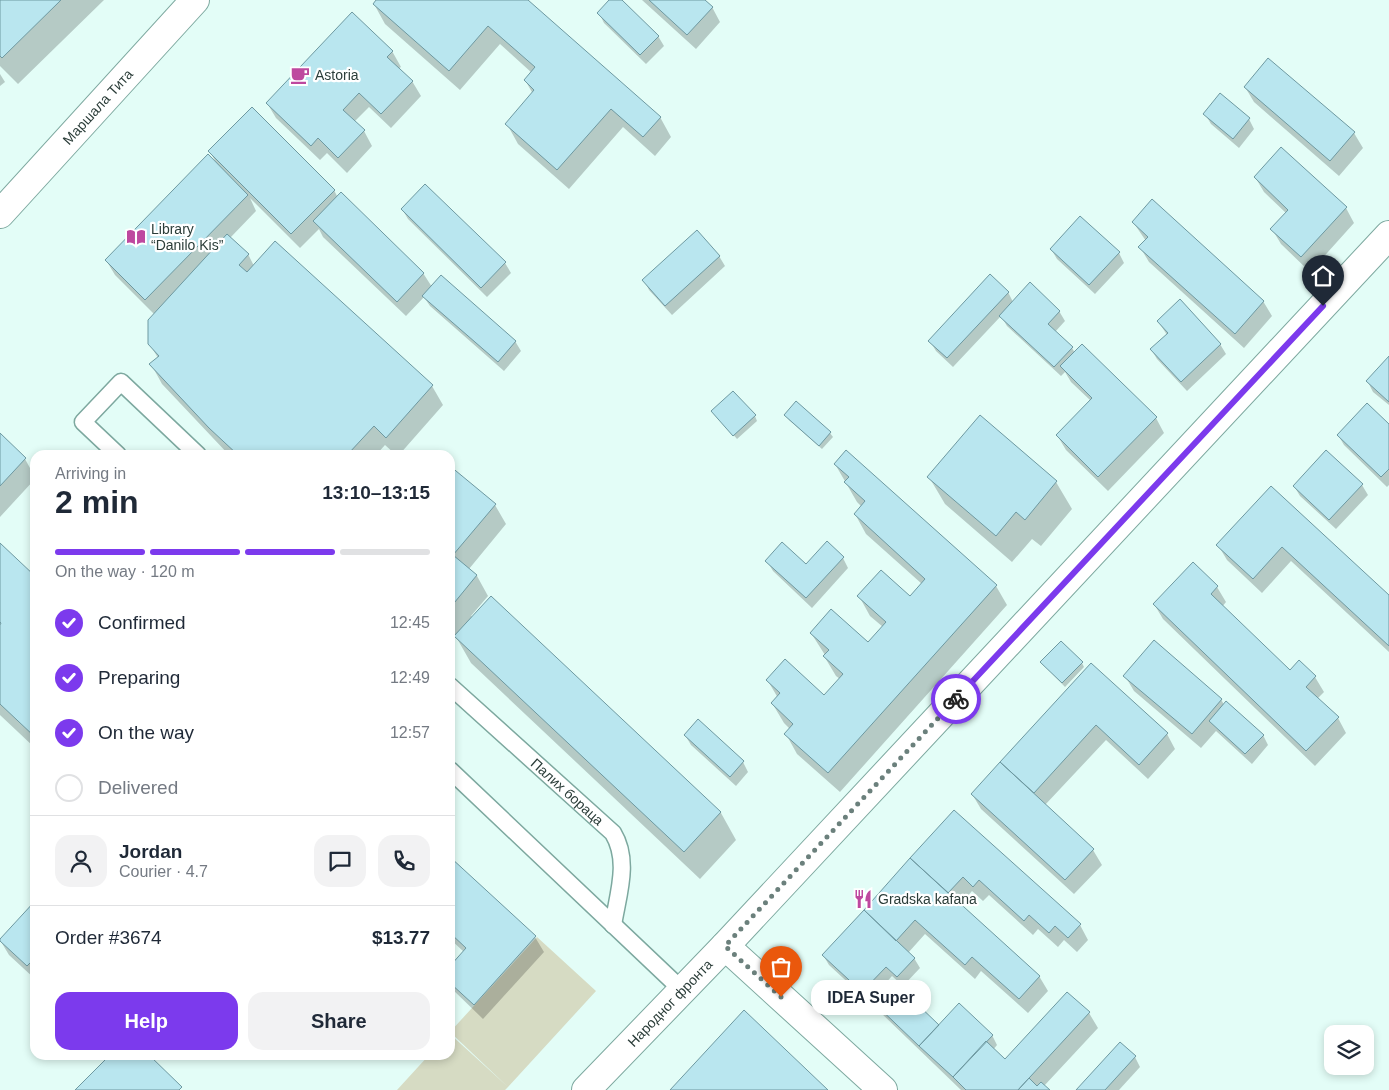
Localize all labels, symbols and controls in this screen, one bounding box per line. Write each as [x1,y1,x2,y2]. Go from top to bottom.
cafe icon: Astoria [289,64,311,86]
street label: Маршала Тита [59,66,136,148]
place label: Astoria [315,67,359,83]
place label: Library “Danilo Kis” [151,221,224,253]
library icon: Library “Danilo Kis” [125,226,147,248]
pin [1302,255,1344,306]
icon: home [1309,262,1337,290]
text: Arriving in [55,465,126,482]
text: 13:10–13:15 [322,482,430,503]
text: 2 min [55,484,139,520]
text: On the way · 120 m [55,563,195,580]
icon: check [55,609,83,637]
text: Confirmed [98,612,186,633]
text: 12:45 [390,614,430,631]
icon: check [55,664,83,692]
text: Preparing [98,667,180,688]
text: 12:49 [390,669,430,686]
courier [931,674,981,724]
icon: bike [942,685,970,713]
icon: check [55,719,83,747]
text: On the way [98,722,194,743]
text: 12:57 [390,724,430,741]
street label: Палих бораца [528,755,607,829]
text: Delivered [98,777,178,798]
button: person [55,835,107,887]
button: chat [314,835,366,887]
button: phone [378,835,430,887]
text: Jordan [119,841,182,862]
text: Courier · 4.7 [119,863,208,880]
restaurant icon: Gradska kafana [852,888,874,910]
place label: Gradska kafana [878,891,977,907]
text: Order #3674 [55,927,162,948]
text: $13.77 [372,927,430,948]
pin [760,946,802,997]
icon: bag [767,953,795,981]
street label: Народног фронта [624,956,716,1050]
callout: IDEA Super [811,980,931,1014]
text: IDEA Super [827,989,915,1006]
button: Help [55,992,238,1050]
button: Share [248,992,430,1050]
map controls [1324,1025,1374,1075]
button: layers [1324,1025,1374,1075]

